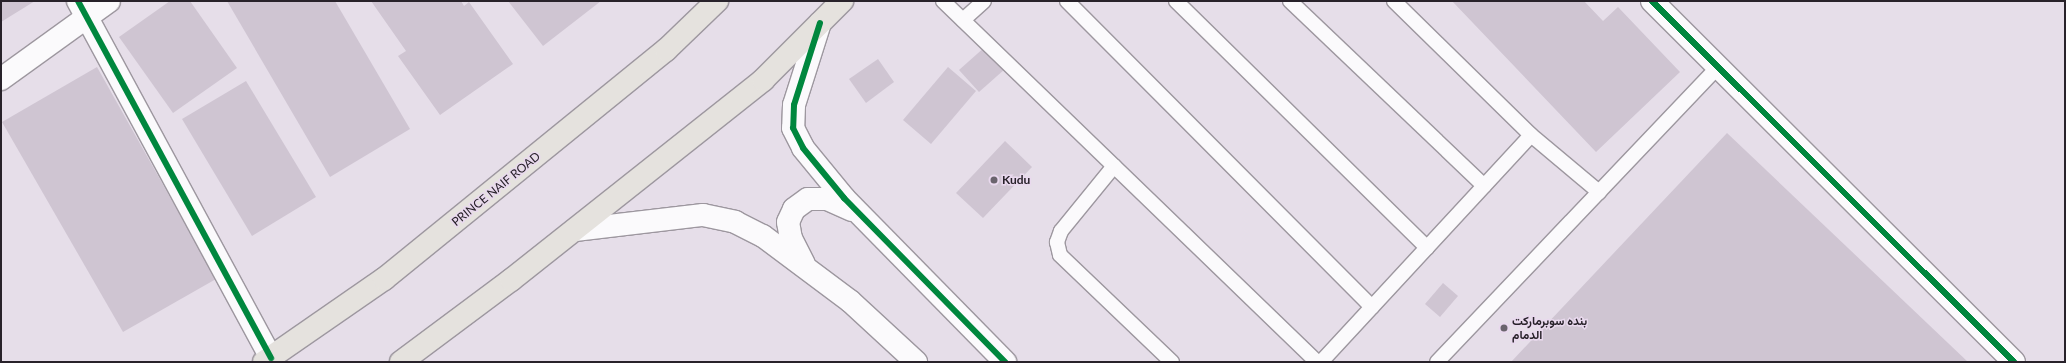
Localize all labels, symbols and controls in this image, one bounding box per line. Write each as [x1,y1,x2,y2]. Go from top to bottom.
street label: PRINCE NAIF ROAD [449,149,543,229]
place label: Kudu [1002,173,1030,187]
marker: Kudu [989,175,999,185]
place label: بنده سوبرماركت الدمام [1512,314,1587,342]
marker: بنده سوبرماركت الدمام [1499,323,1509,333]

